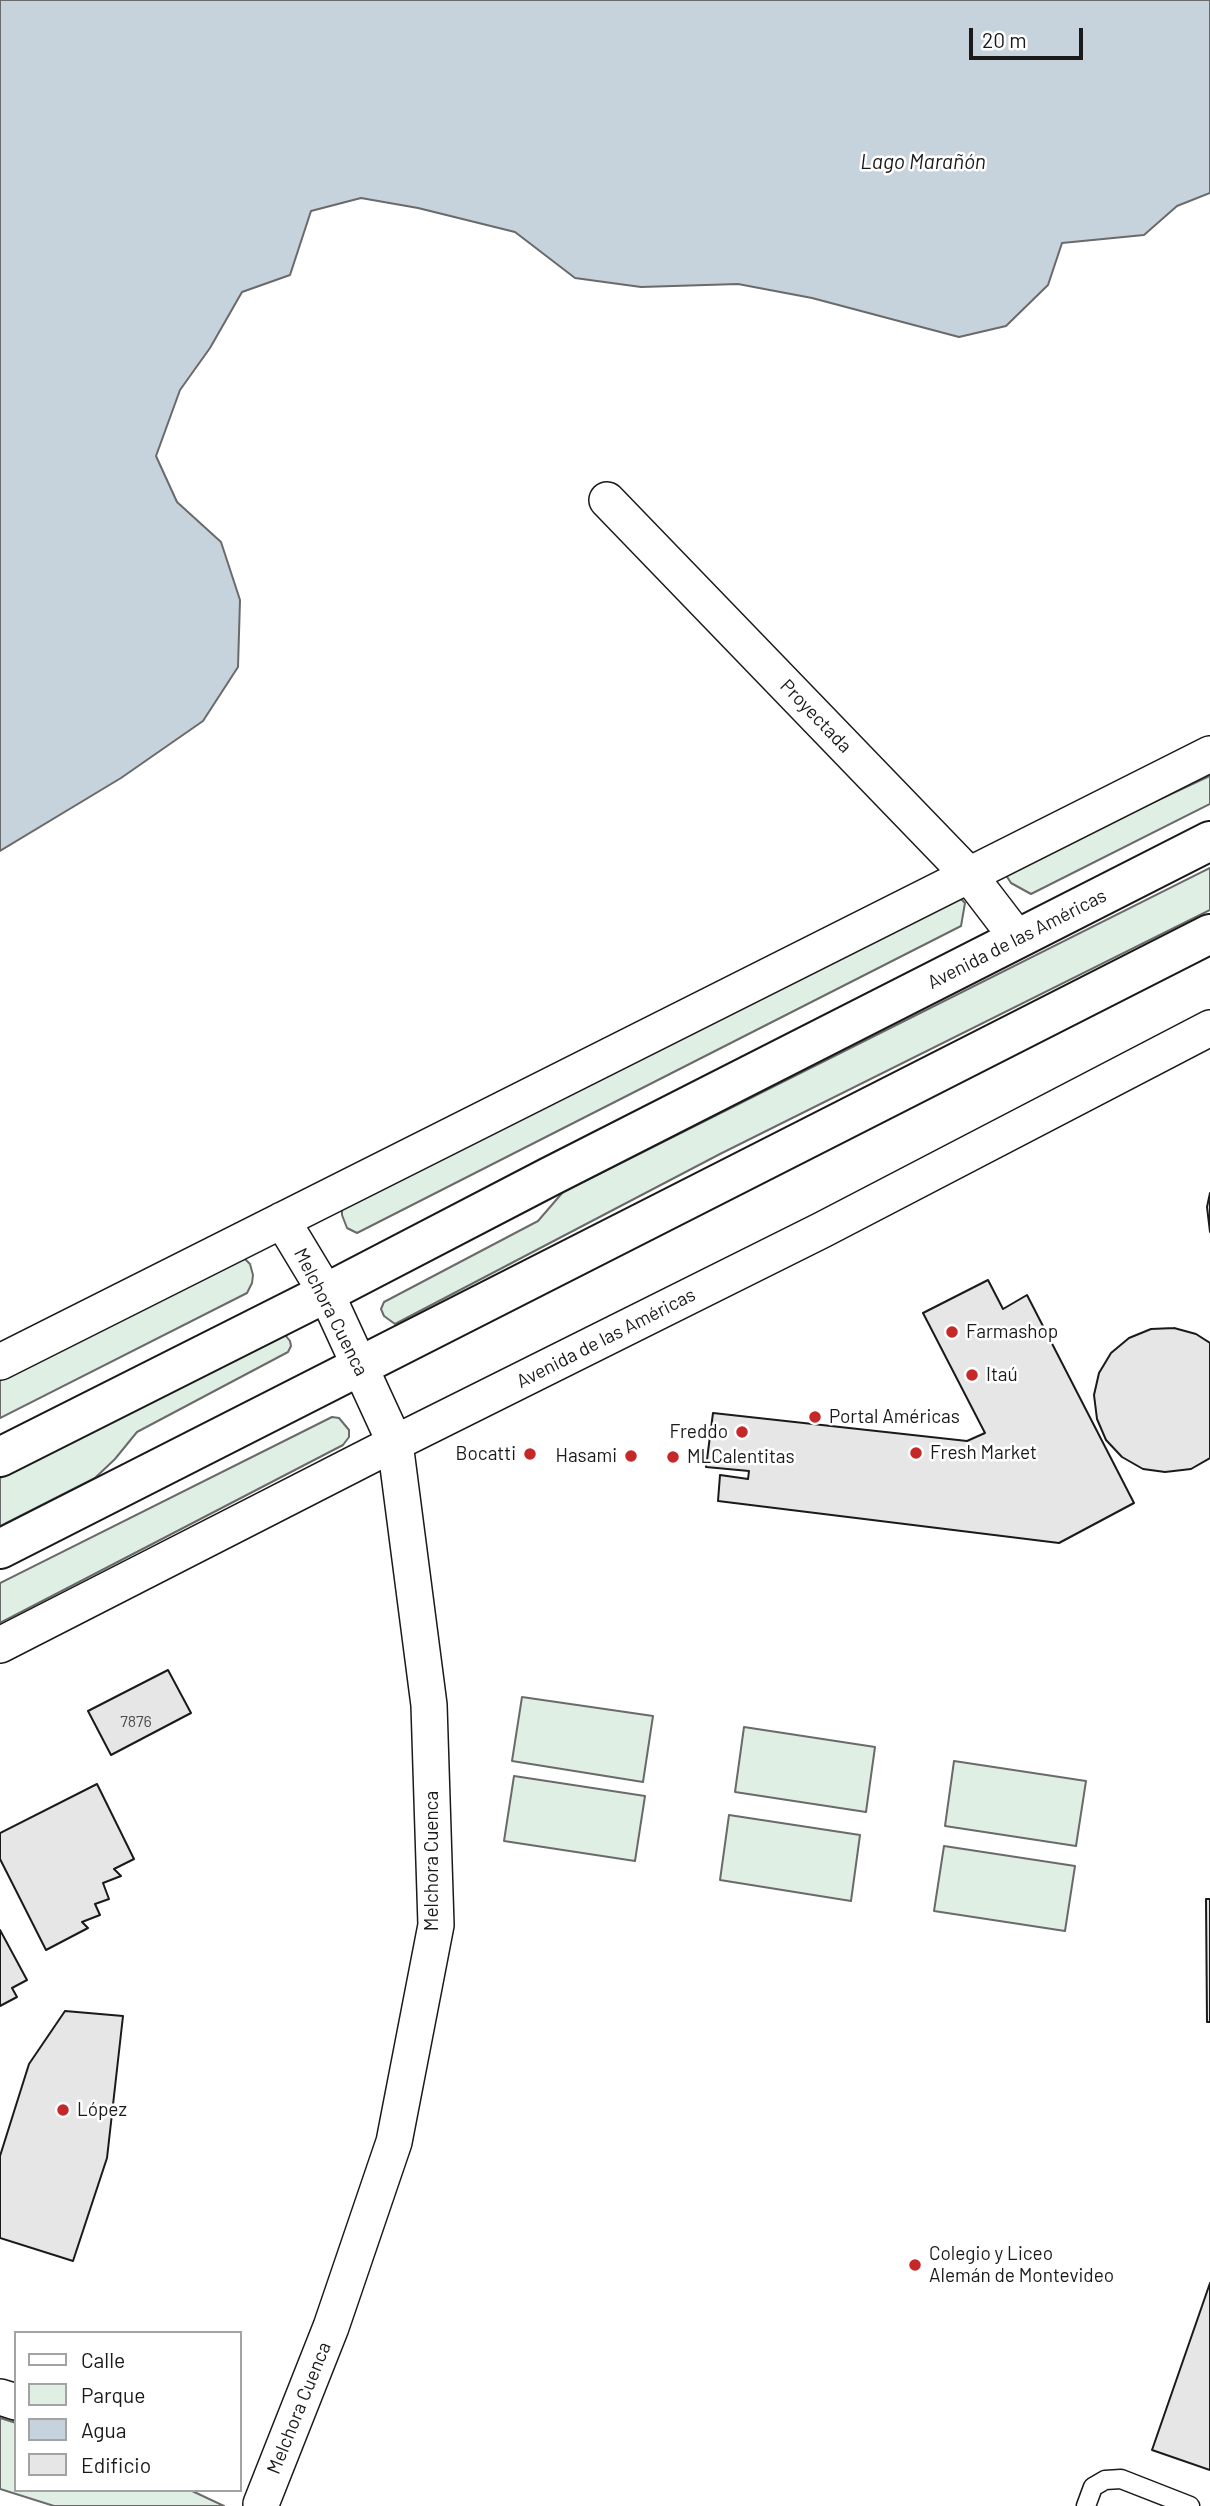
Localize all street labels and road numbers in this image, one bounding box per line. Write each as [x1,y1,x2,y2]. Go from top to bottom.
street label: Proyectada [775,675,857,757]
street label: Avenida de las Américas [924,884,1110,994]
street label: Melchora Cuenca [289,1244,373,1380]
street label: Avenida de las Américas [513,1283,699,1393]
street label: Melchora Cuenca [421,1791,443,1931]
street label: Melchora Cuenca [262,2339,336,2477]

